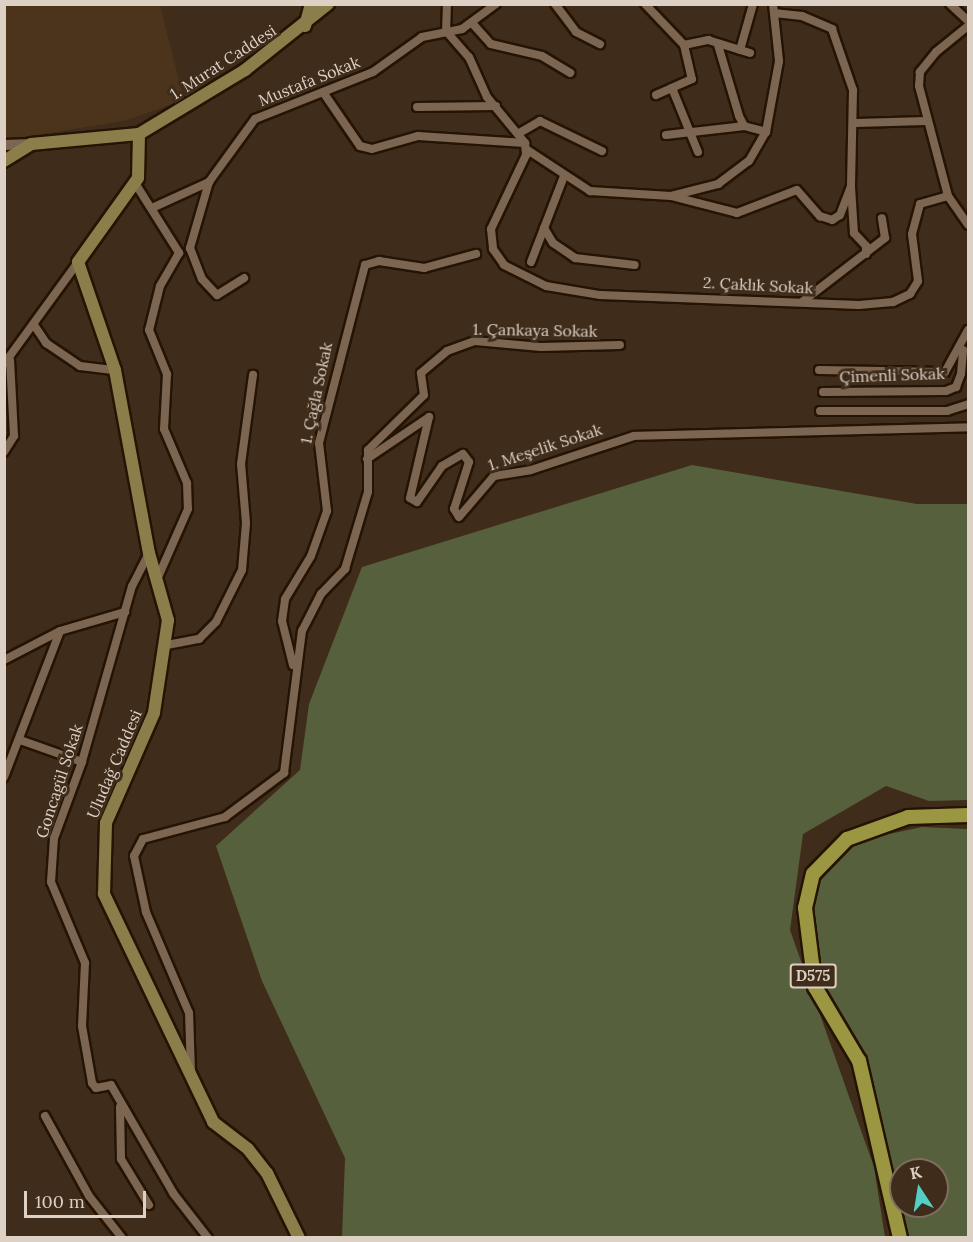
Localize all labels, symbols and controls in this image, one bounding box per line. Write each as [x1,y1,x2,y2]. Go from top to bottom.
street label: 1. Murat Caddesi [166,21,280,103]
street label: Mustafa Sokak [255,52,363,110]
street label: 2. Çaklık Sokak [702,273,814,297]
street label: 1. Çankaya Sokak [473,319,597,341]
street label: 1. Çağla Sokak [296,340,336,446]
street label: Çimenli Sokak [839,364,945,386]
street label: 1. Meşelik Sokak [486,420,604,474]
street label: Uludağ Caddesi [83,707,145,821]
street label: Goncagül Sokak [32,722,86,840]
road number: D575 [789,964,837,988]
north arrow [889,1158,949,1218]
text: K [908,1161,923,1183]
scale bar [27,1179,148,1217]
text: 100 m [35,1190,85,1213]

